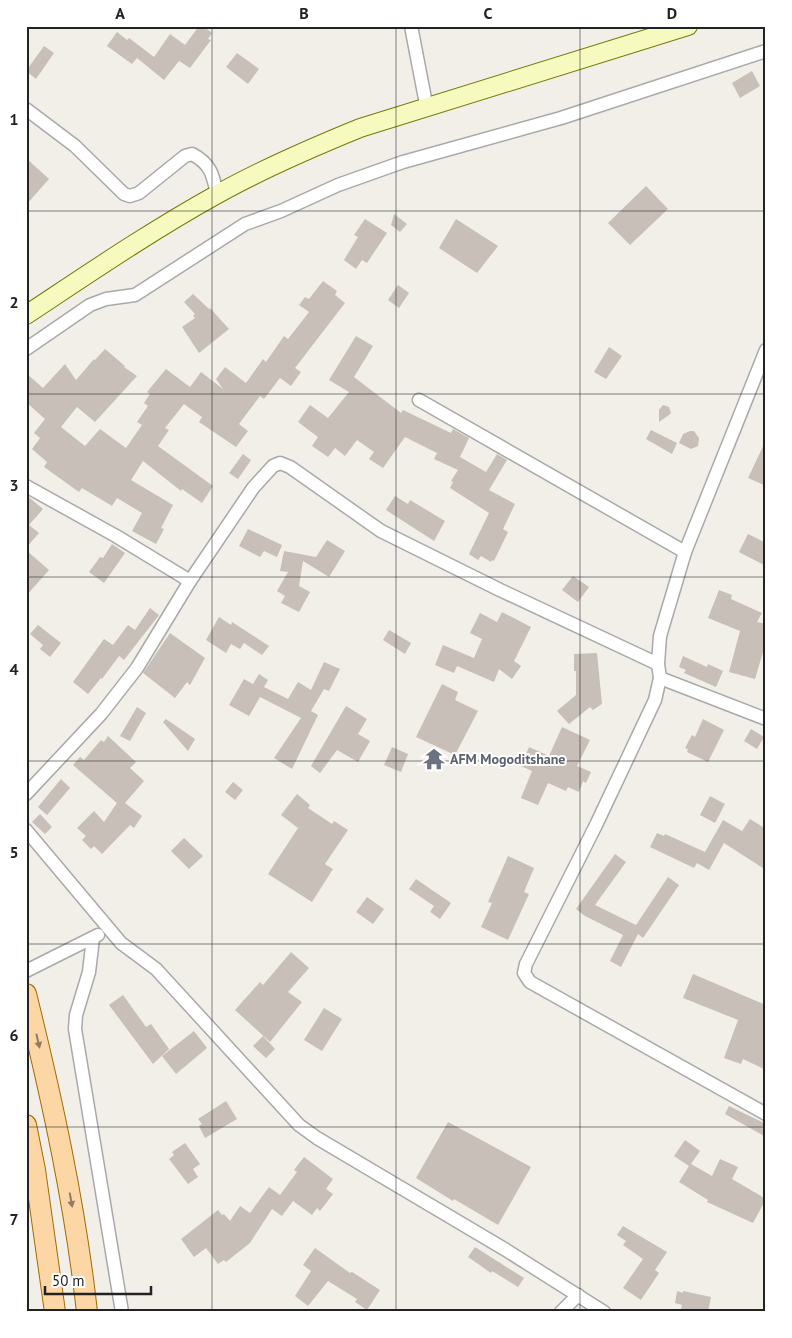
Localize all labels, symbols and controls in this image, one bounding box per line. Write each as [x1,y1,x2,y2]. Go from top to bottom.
text: A [115,3,125,23]
text: B [299,3,309,23]
text: C [484,3,493,23]
text: D [667,3,677,23]
text: 1 [9,109,19,129]
text: 2 [9,292,19,312]
text: 3 [9,475,19,495]
text: 4 [9,659,19,679]
temple icon: AFM Mogoditshane [421,746,447,772]
place label: AFM Mogoditshane [450,750,566,768]
text: 5 [9,842,19,862]
text: 6 [9,1025,19,1045]
one-way arrow [34,1034,42,1049]
one-way arrow [67,1193,75,1209]
text: 7 [9,1209,19,1229]
scale bar [45,1263,151,1295]
text: 50 m [52,1271,85,1290]

